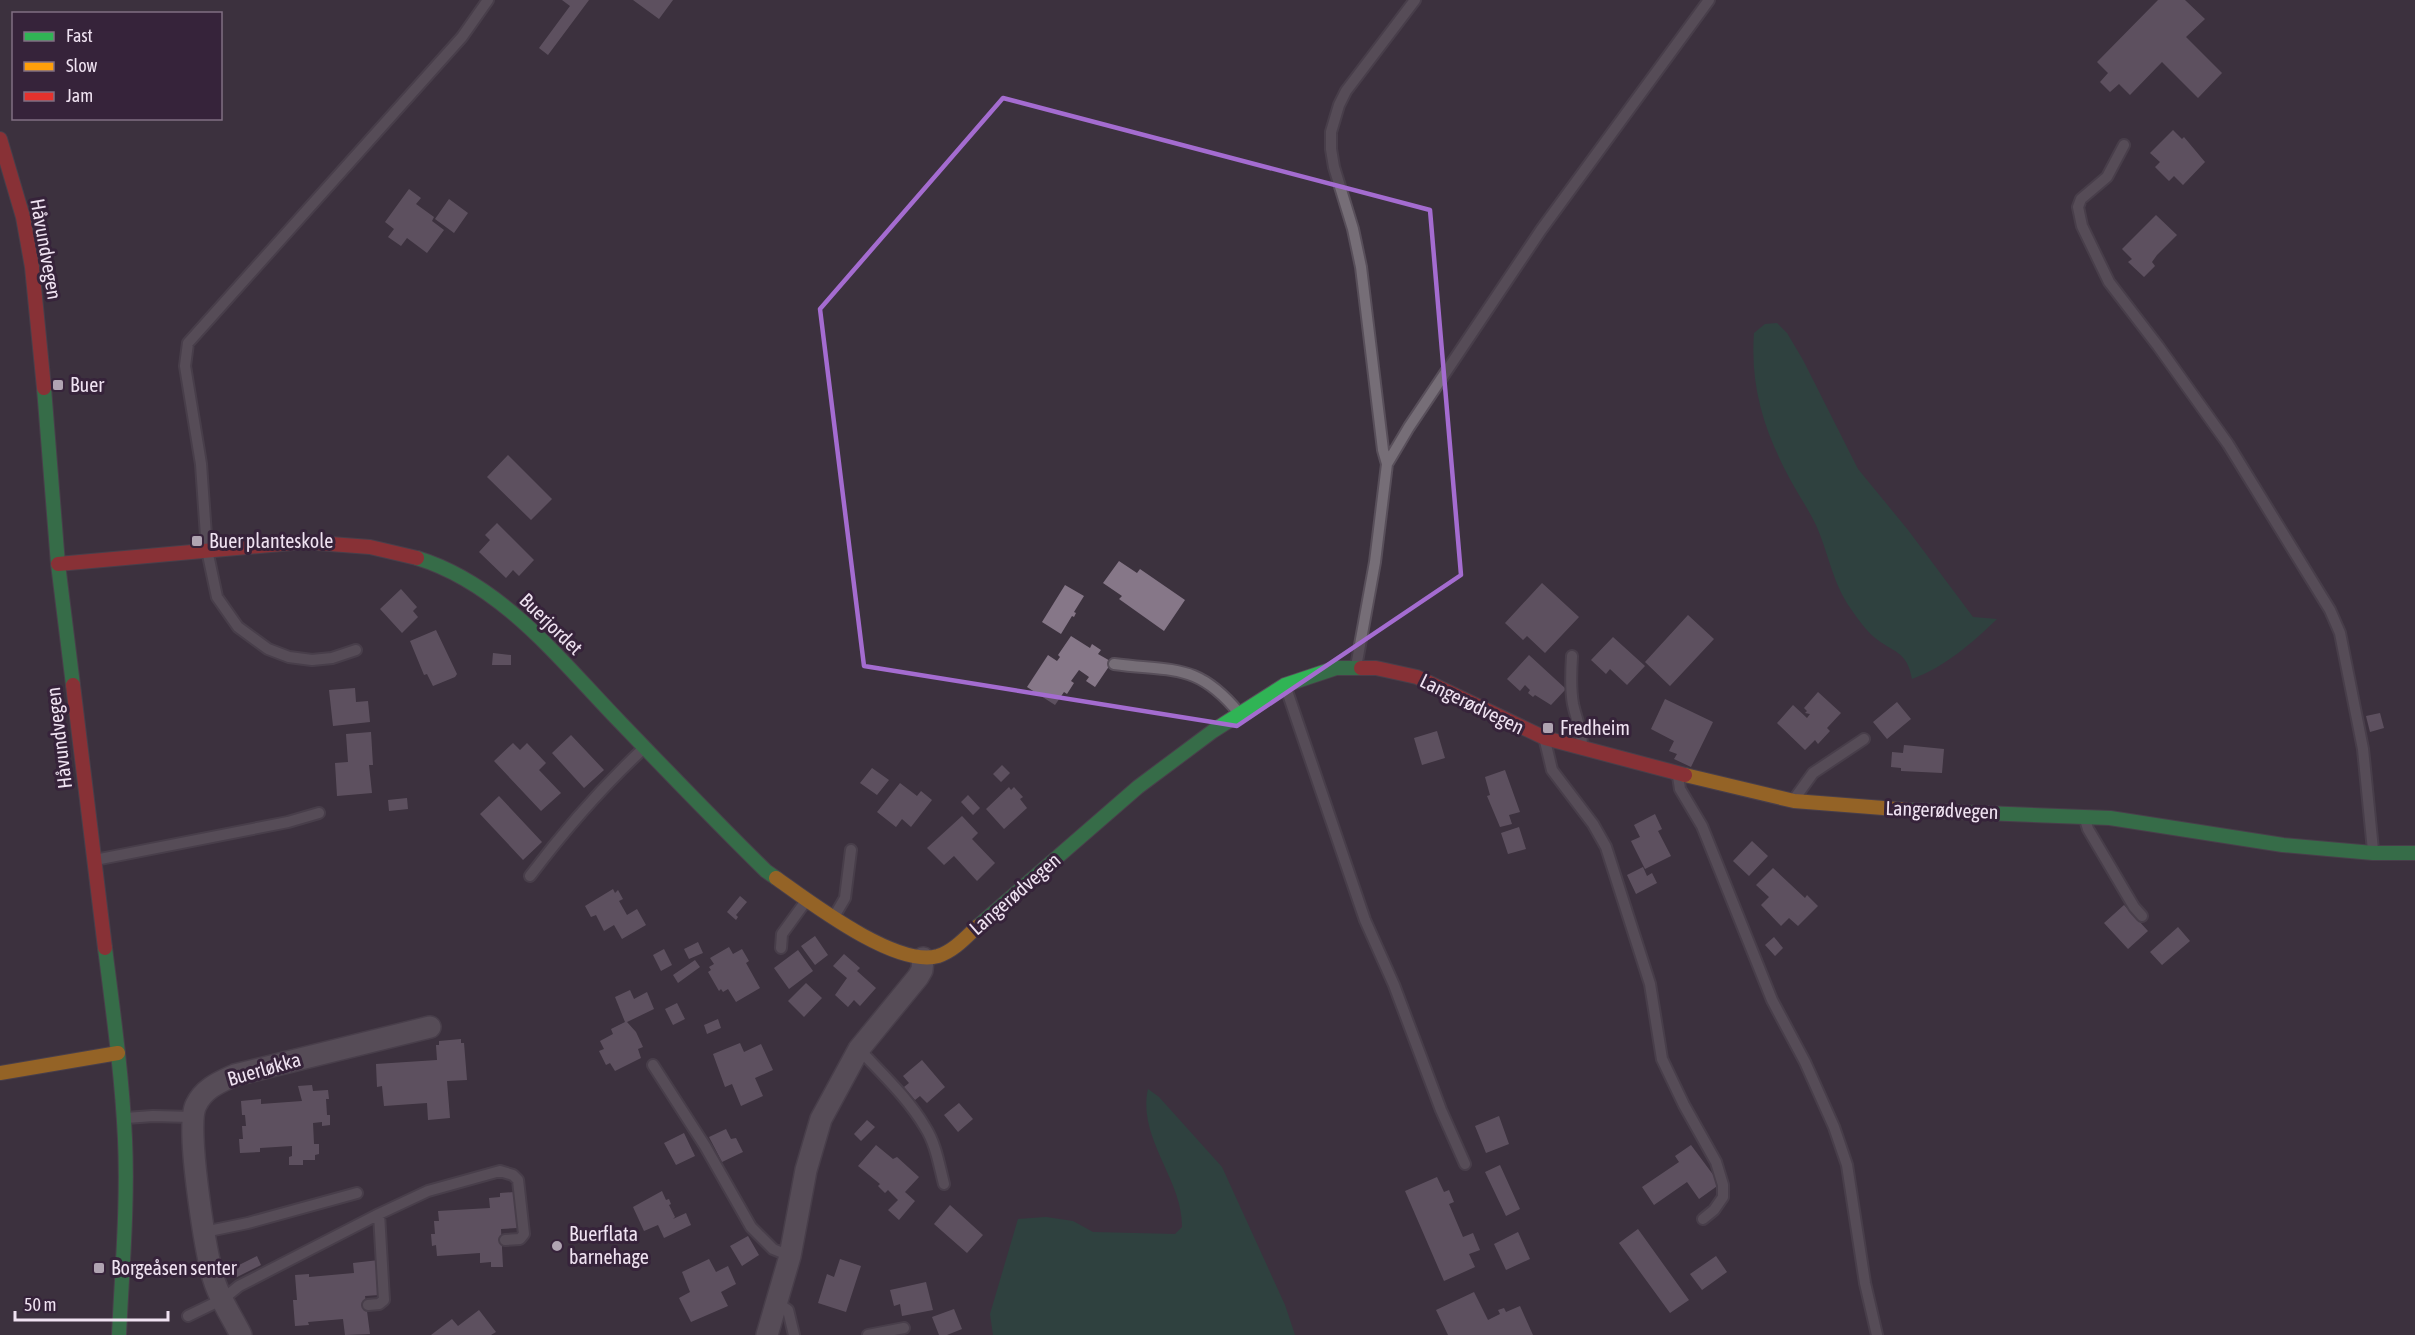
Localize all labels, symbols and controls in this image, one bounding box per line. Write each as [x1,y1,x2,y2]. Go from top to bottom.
legend [12,12,222,120]
text: Fast [66,25,93,46]
text: Slow [66,55,97,76]
text: Jam [66,85,93,106]
street label: Håvundvegen [26,197,67,301]
place label: Buer [70,373,105,396]
marker: Buer [51,378,65,392]
place label: Buer planteskole [209,529,333,552]
marker: Buer planteskole [190,534,204,548]
street label: Buerjordet [515,588,588,659]
street label: Langerødvegen [1416,668,1528,739]
street label: Håvundvegen [41,686,76,790]
place label: Fredheim [1560,716,1630,739]
marker: Fredheim [1541,721,1555,735]
street label: Langerødvegen [1885,796,1999,823]
street label: Langerødvegen [965,848,1065,939]
street label: Buerløkka [224,1047,303,1090]
place label: Buerflata barnehage [569,1222,649,1268]
marker: Buerflata barnehage [550,1239,564,1253]
place label: Borgeåsen senter [111,1256,238,1279]
marker: Borgeåsen senter [92,1261,106,1275]
scale bar [15,1284,168,1322]
text: 50 m [24,1294,56,1315]

